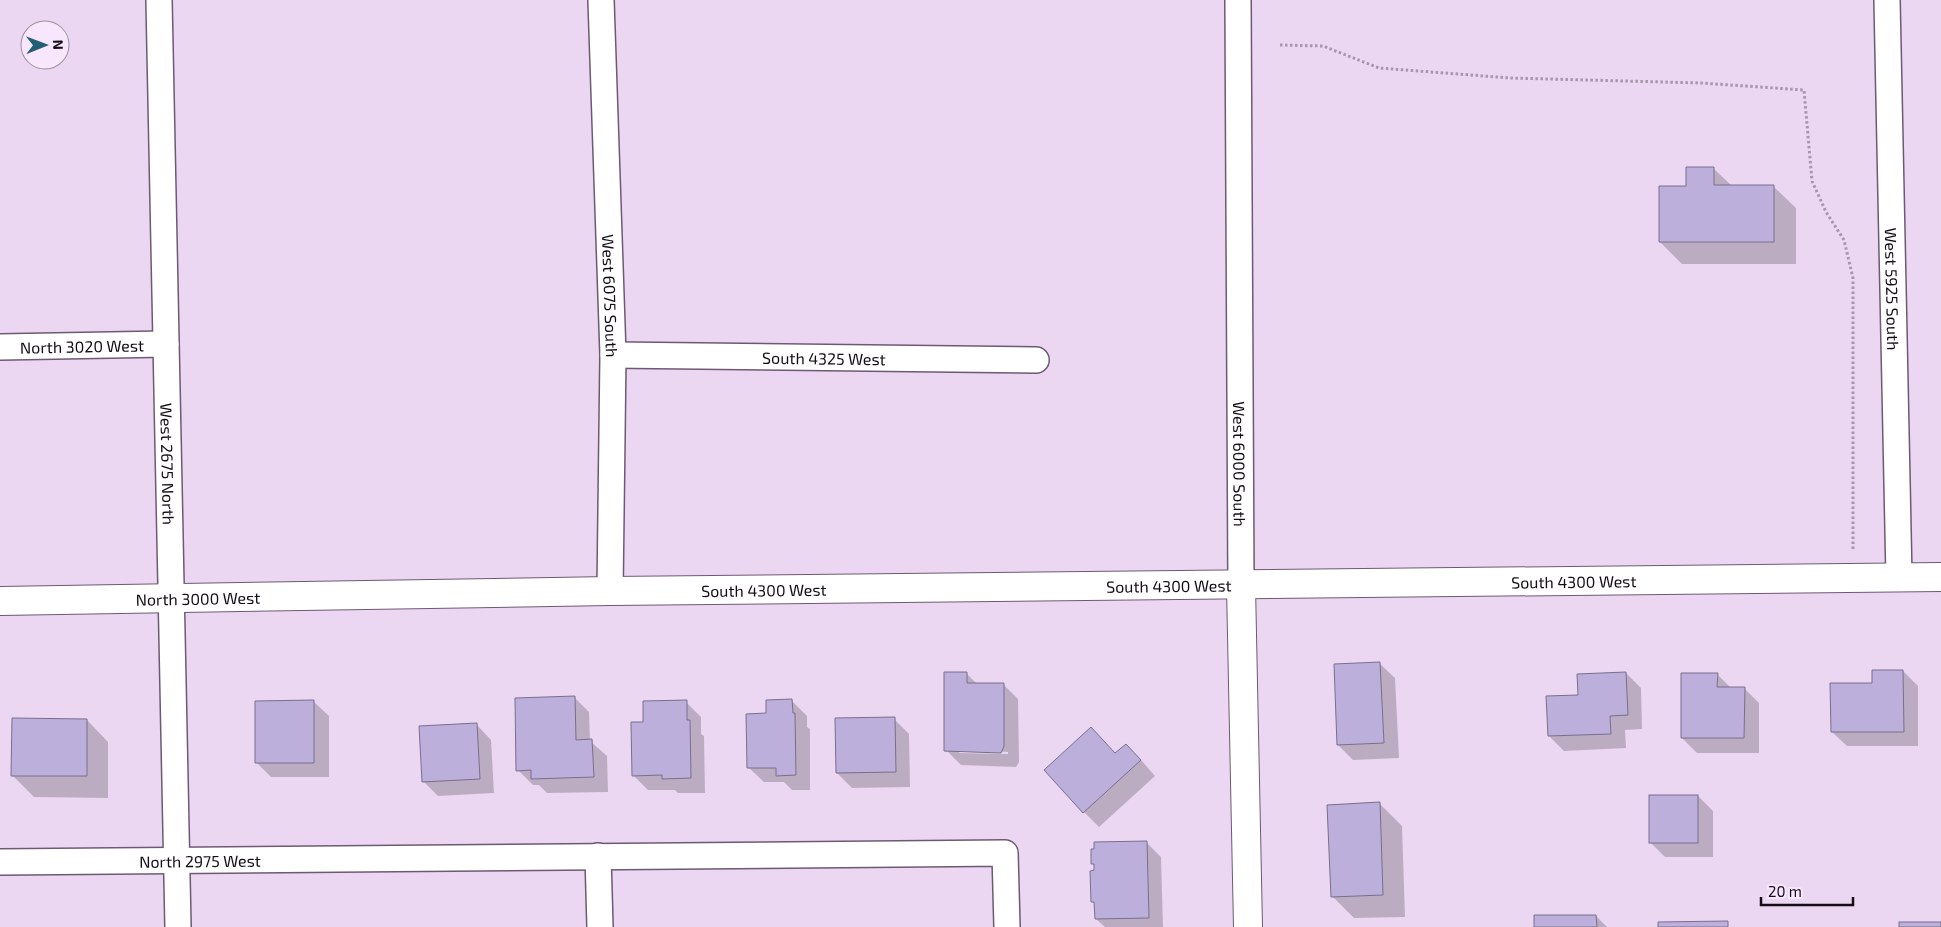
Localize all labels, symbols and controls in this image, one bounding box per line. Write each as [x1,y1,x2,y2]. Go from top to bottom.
north arrow [20,20,70,70]
text: N [50,40,67,50]
street label: West 5925 South [1882,227,1904,351]
street label: West 6075 South [599,234,623,358]
street label: North 3020 West [20,335,144,356]
street label: South 4325 West [762,347,886,368]
street label: West 6000 South [1231,401,1250,527]
street label: West 2675 North [158,403,179,525]
street label: South 4300 West [1511,571,1637,591]
street label: South 4300 West [1106,575,1232,595]
street label: South 4300 West [701,579,827,600]
street label: North 3000 West [135,587,261,608]
street label: North 2975 West [139,850,261,870]
scale bar [1761,874,1854,906]
text: 20 m [1768,882,1802,900]

